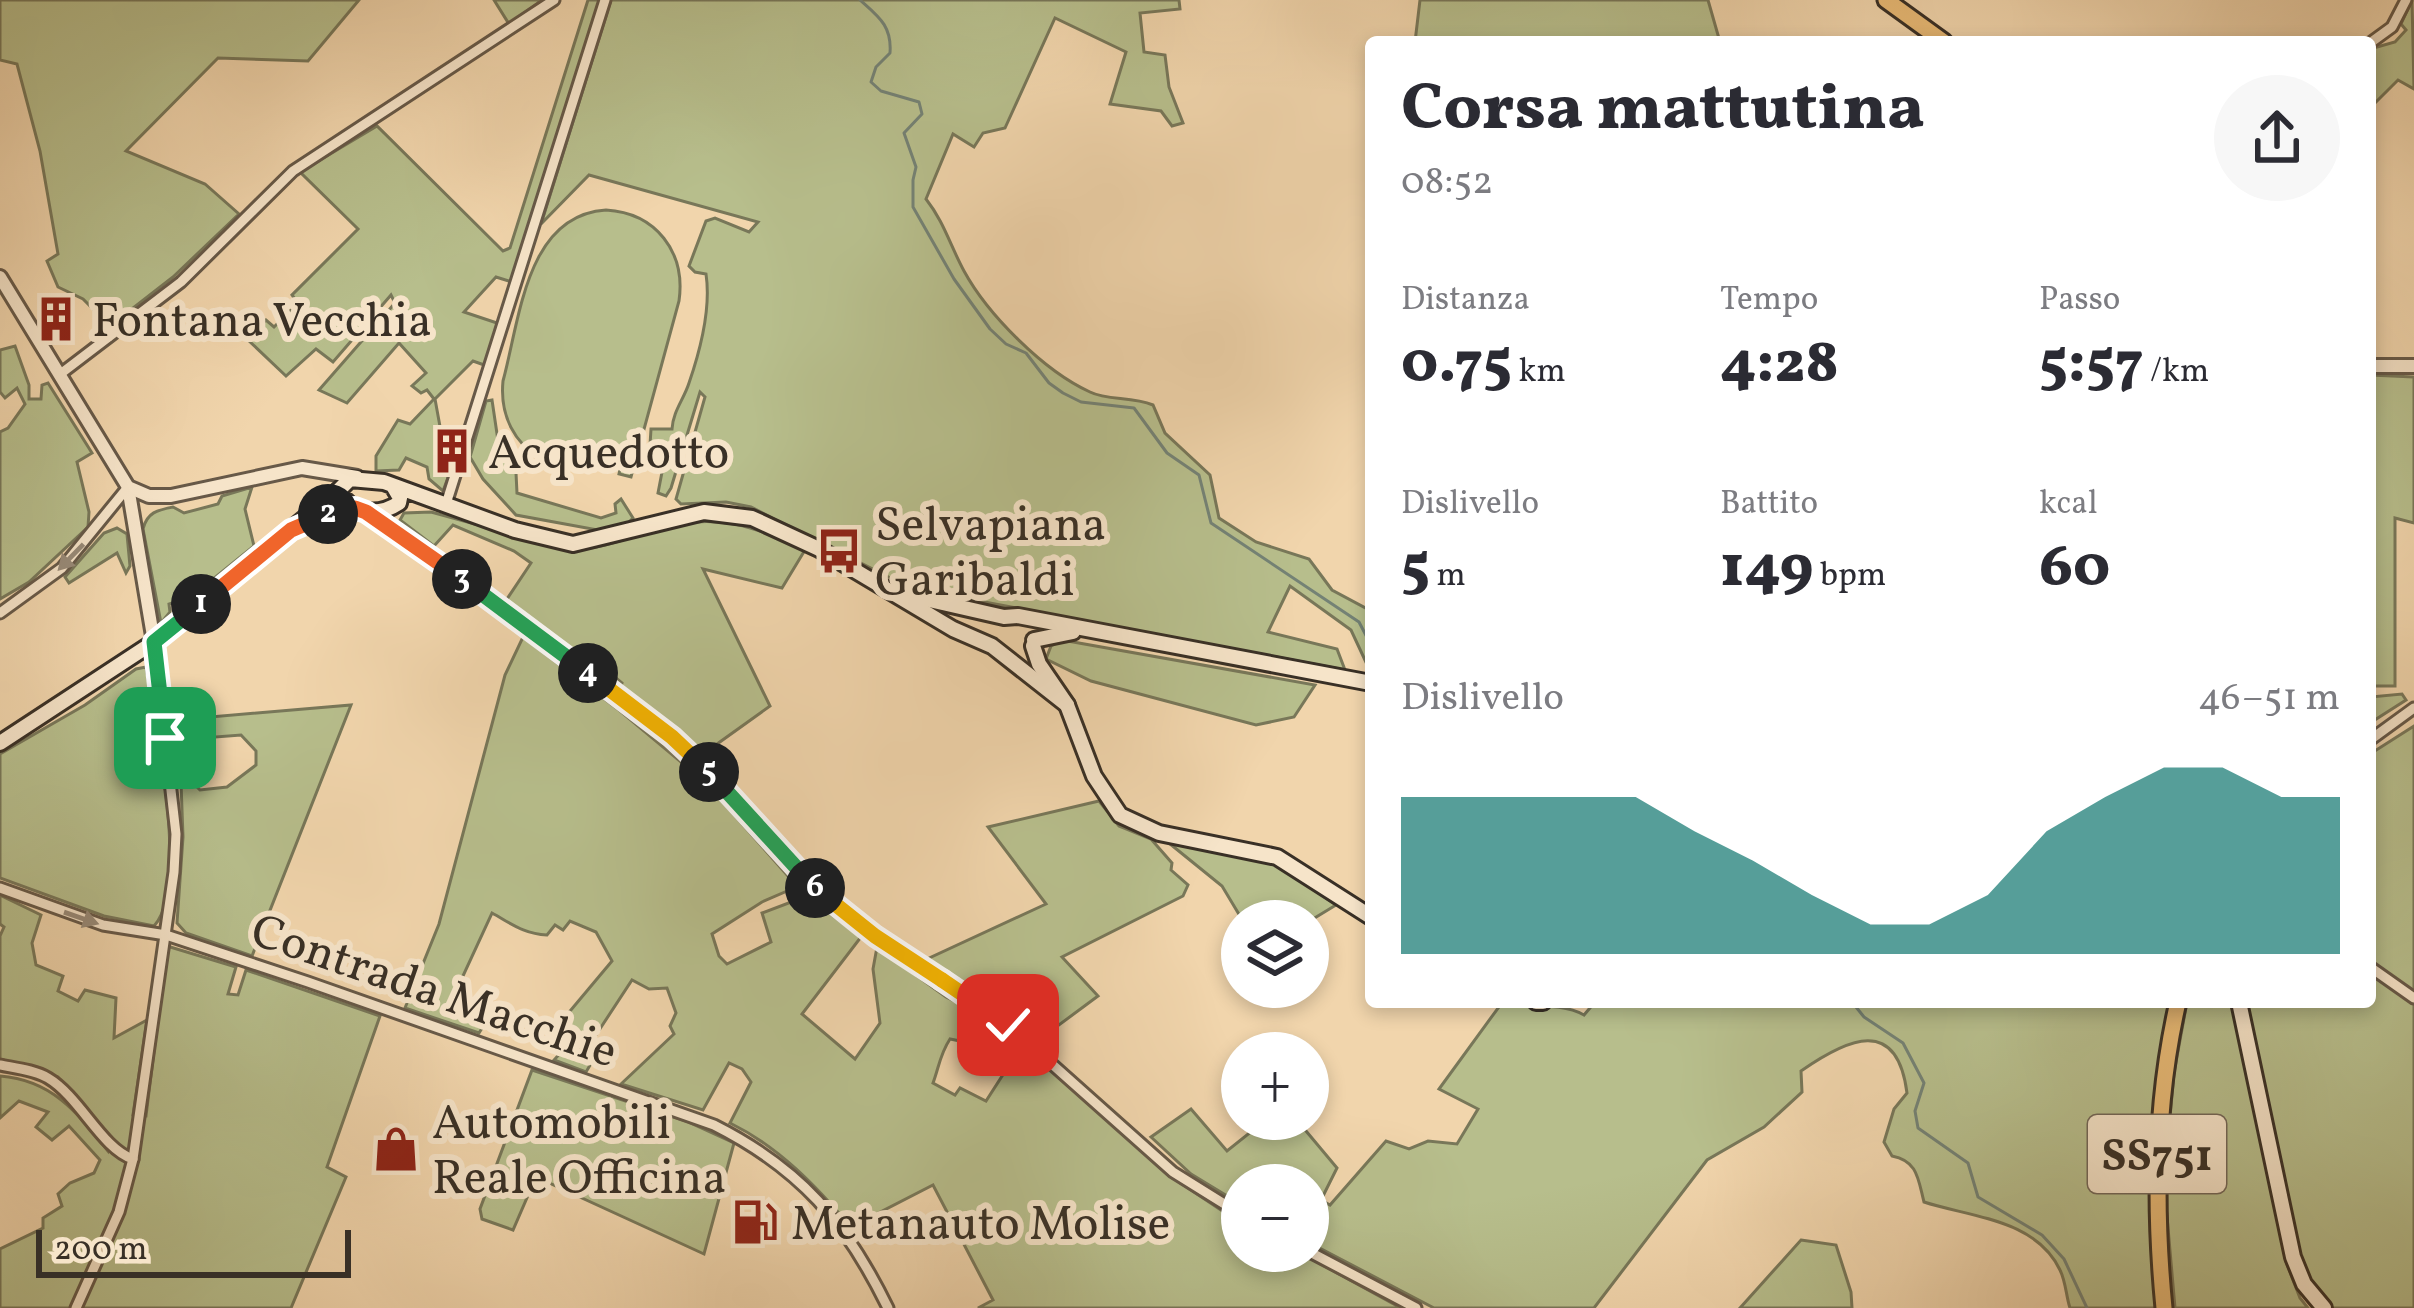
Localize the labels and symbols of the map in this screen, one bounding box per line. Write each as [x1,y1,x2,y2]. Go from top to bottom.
place label: Fontana Vecchia [92,290,432,357]
building icon: Fontana Vecchia [31,294,81,344]
place label: Acquedotto [488,422,729,489]
building icon: Acquedotto [427,426,477,476]
pin: 2 [298,484,358,544]
place label: Selvapiana Garibaldi [875,494,1106,616]
bus stop icon: Selvapiana Garibaldi [814,526,864,576]
one-way arrow [57,542,85,571]
pin: 3 [432,549,492,609]
pin: 1 [171,574,231,634]
pin: 4 [558,643,618,703]
pin [114,687,216,789]
pin: 5 [679,742,739,802]
pin: 6 [785,858,845,918]
street label: Contrada Macchie [242,899,626,1087]
one-way arrow [63,910,99,928]
pin [957,974,1059,1076]
place label: Automobili Reale Officina [432,1092,726,1214]
road number: SS751 [2088,1115,2226,1193]
shop icon: Automobili Reale Officina [371,1124,421,1174]
place label: Metanauto Molise [791,1193,1170,1260]
fuel station icon: Metanauto Molise [730,1197,780,1247]
scale bar [36,1224,351,1277]

